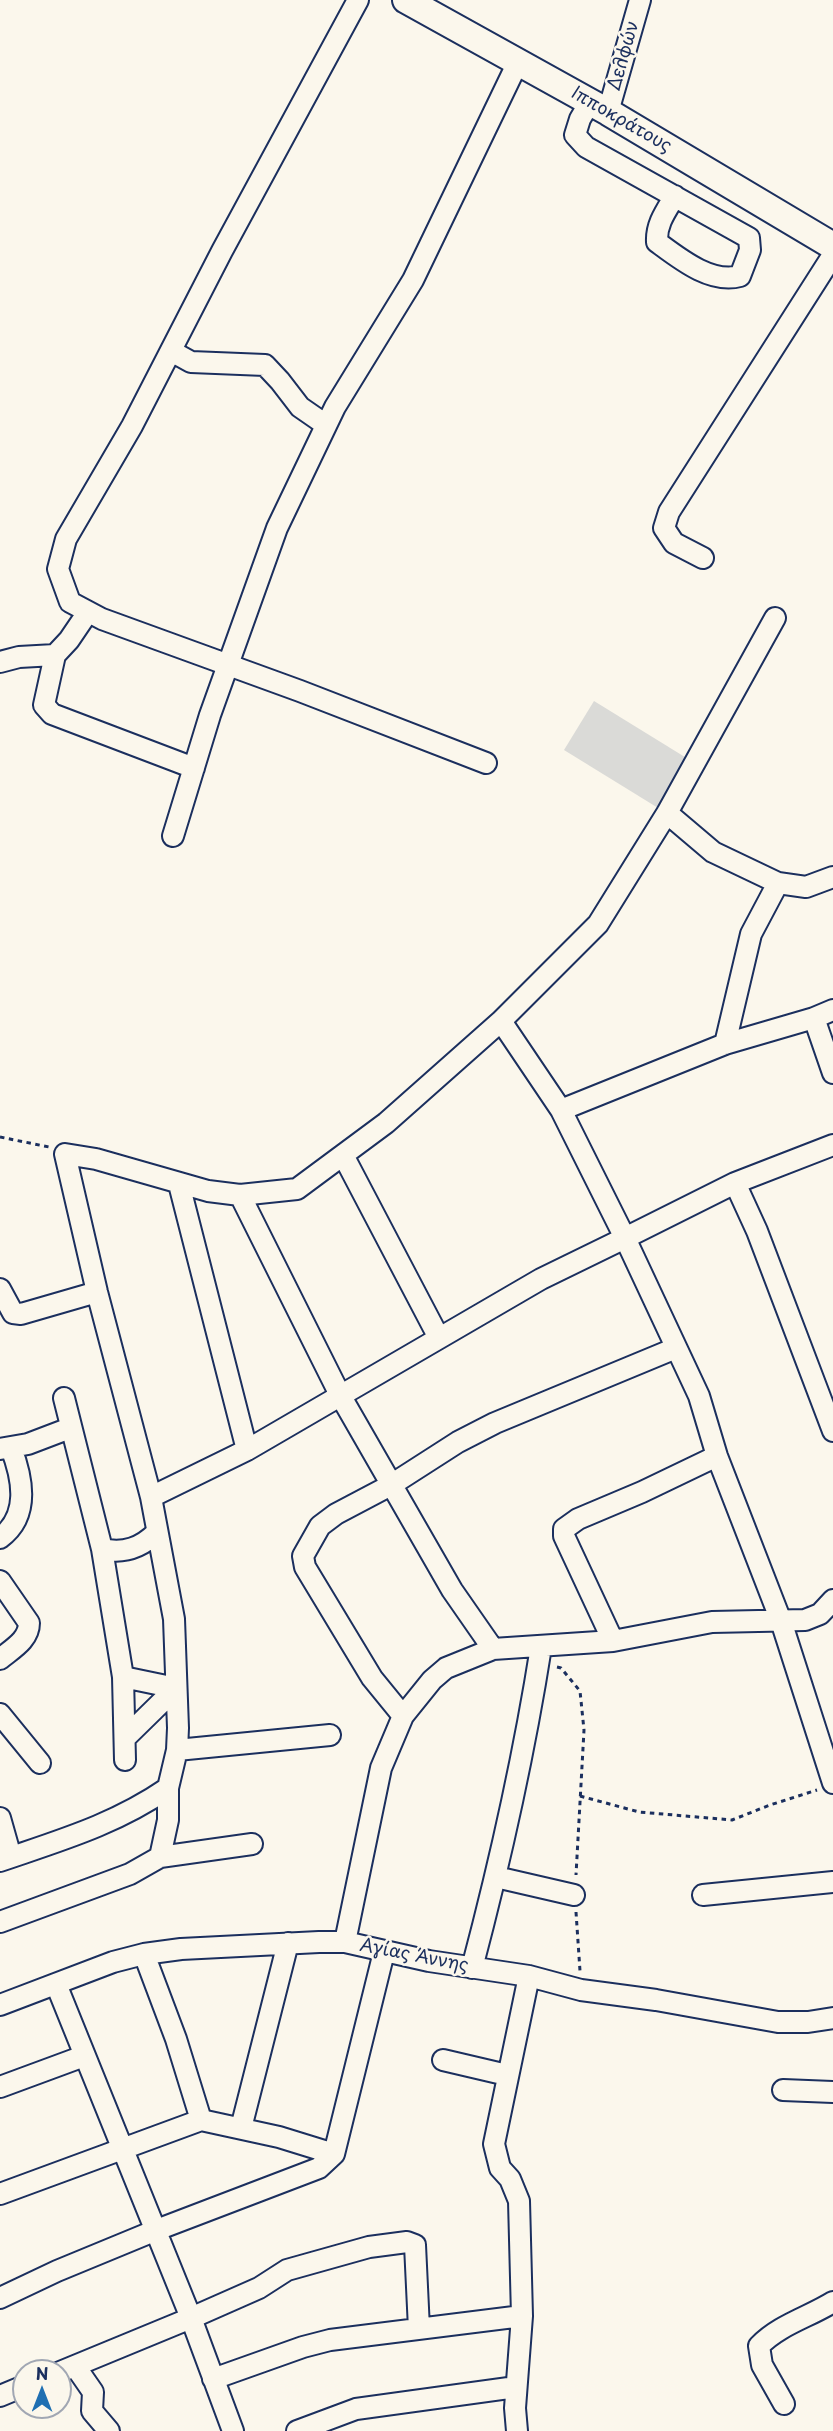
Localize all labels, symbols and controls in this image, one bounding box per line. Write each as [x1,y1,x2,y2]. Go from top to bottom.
street label: Δελφών [604,19,644,93]
street label: Ιπποκράτους [567,83,675,157]
street label: Αγίας Άννης [358,1935,470,1977]
north arrow [12,2359,72,2419]
text: N [36,2361,48,2385]

